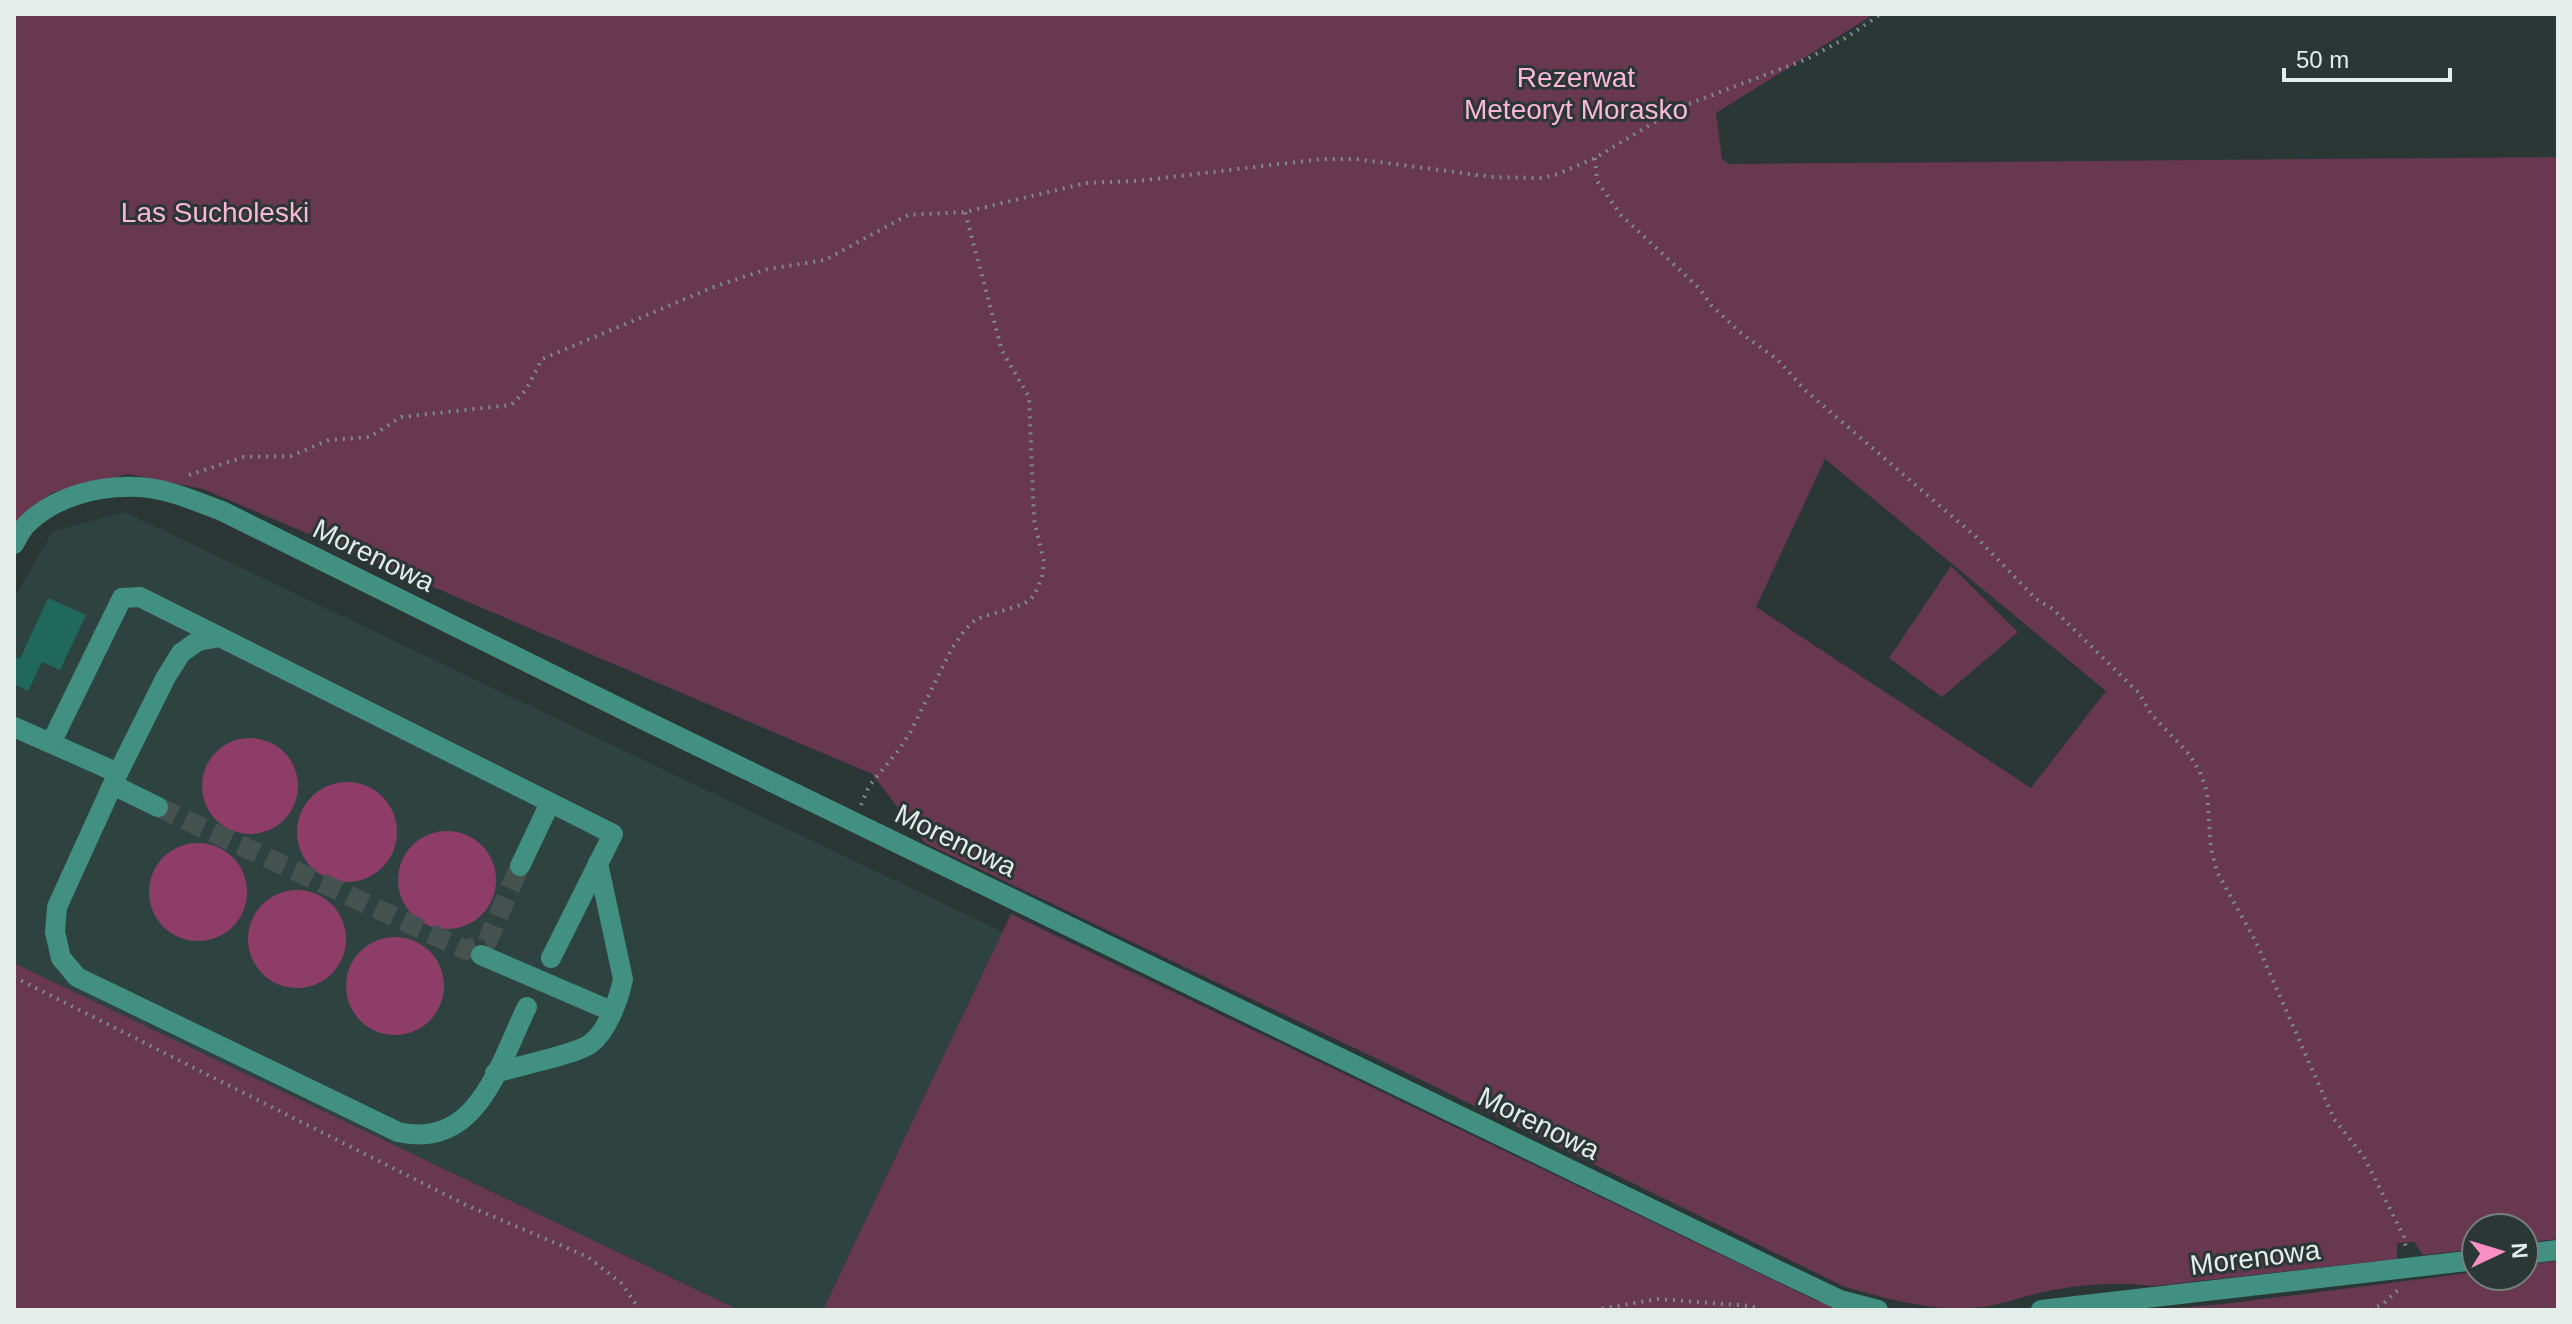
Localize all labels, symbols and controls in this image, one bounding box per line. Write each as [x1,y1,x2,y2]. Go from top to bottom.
scale bar [2284,32,2450,82]
text: 50 m [2296,46,2349,73]
park label: Rezerwat Meteoryt Morasko [1464,62,1688,125]
park label: Las Sucholeski [121,197,309,228]
street label: Morenowa [308,513,440,598]
street label: Morenowa [890,798,1022,883]
street label: Morenowa [1473,1081,1605,1166]
north arrow [2460,1212,2540,1292]
street label: Morenowa [2188,1234,2322,1281]
text: N [2506,1242,2532,1259]

